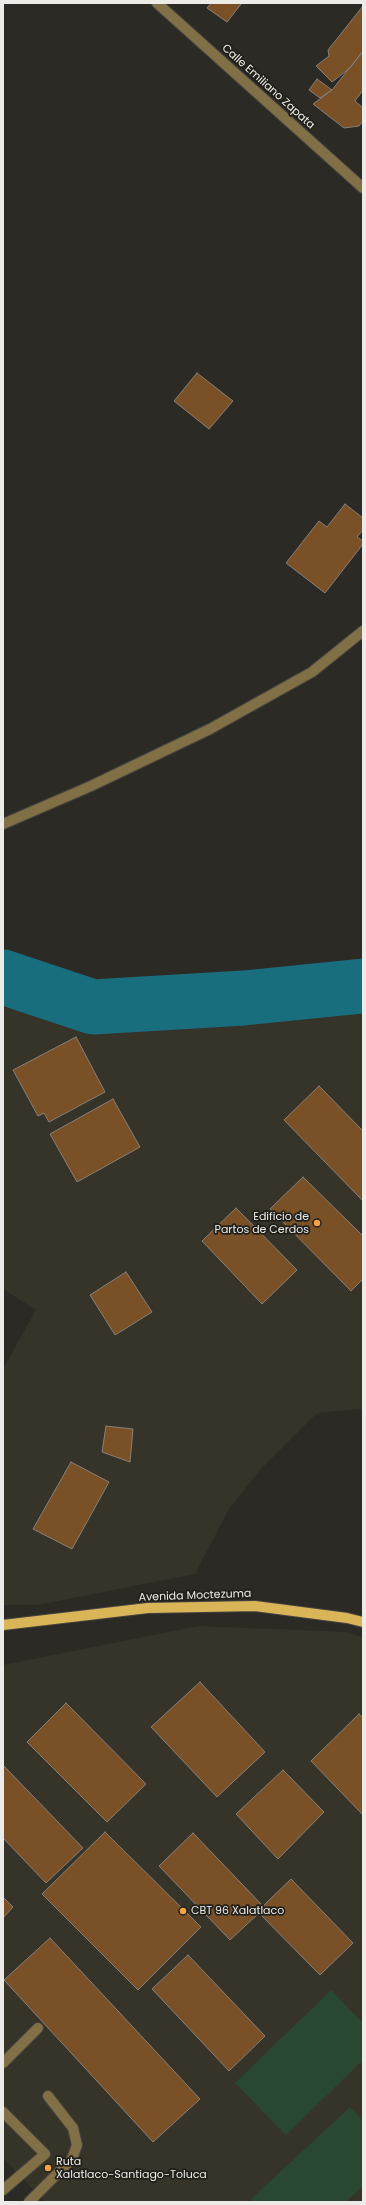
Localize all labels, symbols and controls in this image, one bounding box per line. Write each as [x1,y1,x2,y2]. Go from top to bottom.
street label: Calle Emiliano Zapata [219,42,317,132]
place label: Edificio de Partos de Cerdos [215,1210,309,1236]
marker: Edificio de Partos de Cerdos [312,1218,322,1228]
street label: Avenida Moctezuma [138,1587,252,1605]
place label: CBT 96 Xalatlaco [191,1904,284,1918]
marker: CBT 96 Xalatlaco [178,1906,188,1916]
place label: Ruta Xalatlaco-Santiago-Toluca [56,2155,207,2181]
marker: Ruta Xalatlaco-Santiago-Toluca [43,2163,53,2173]

